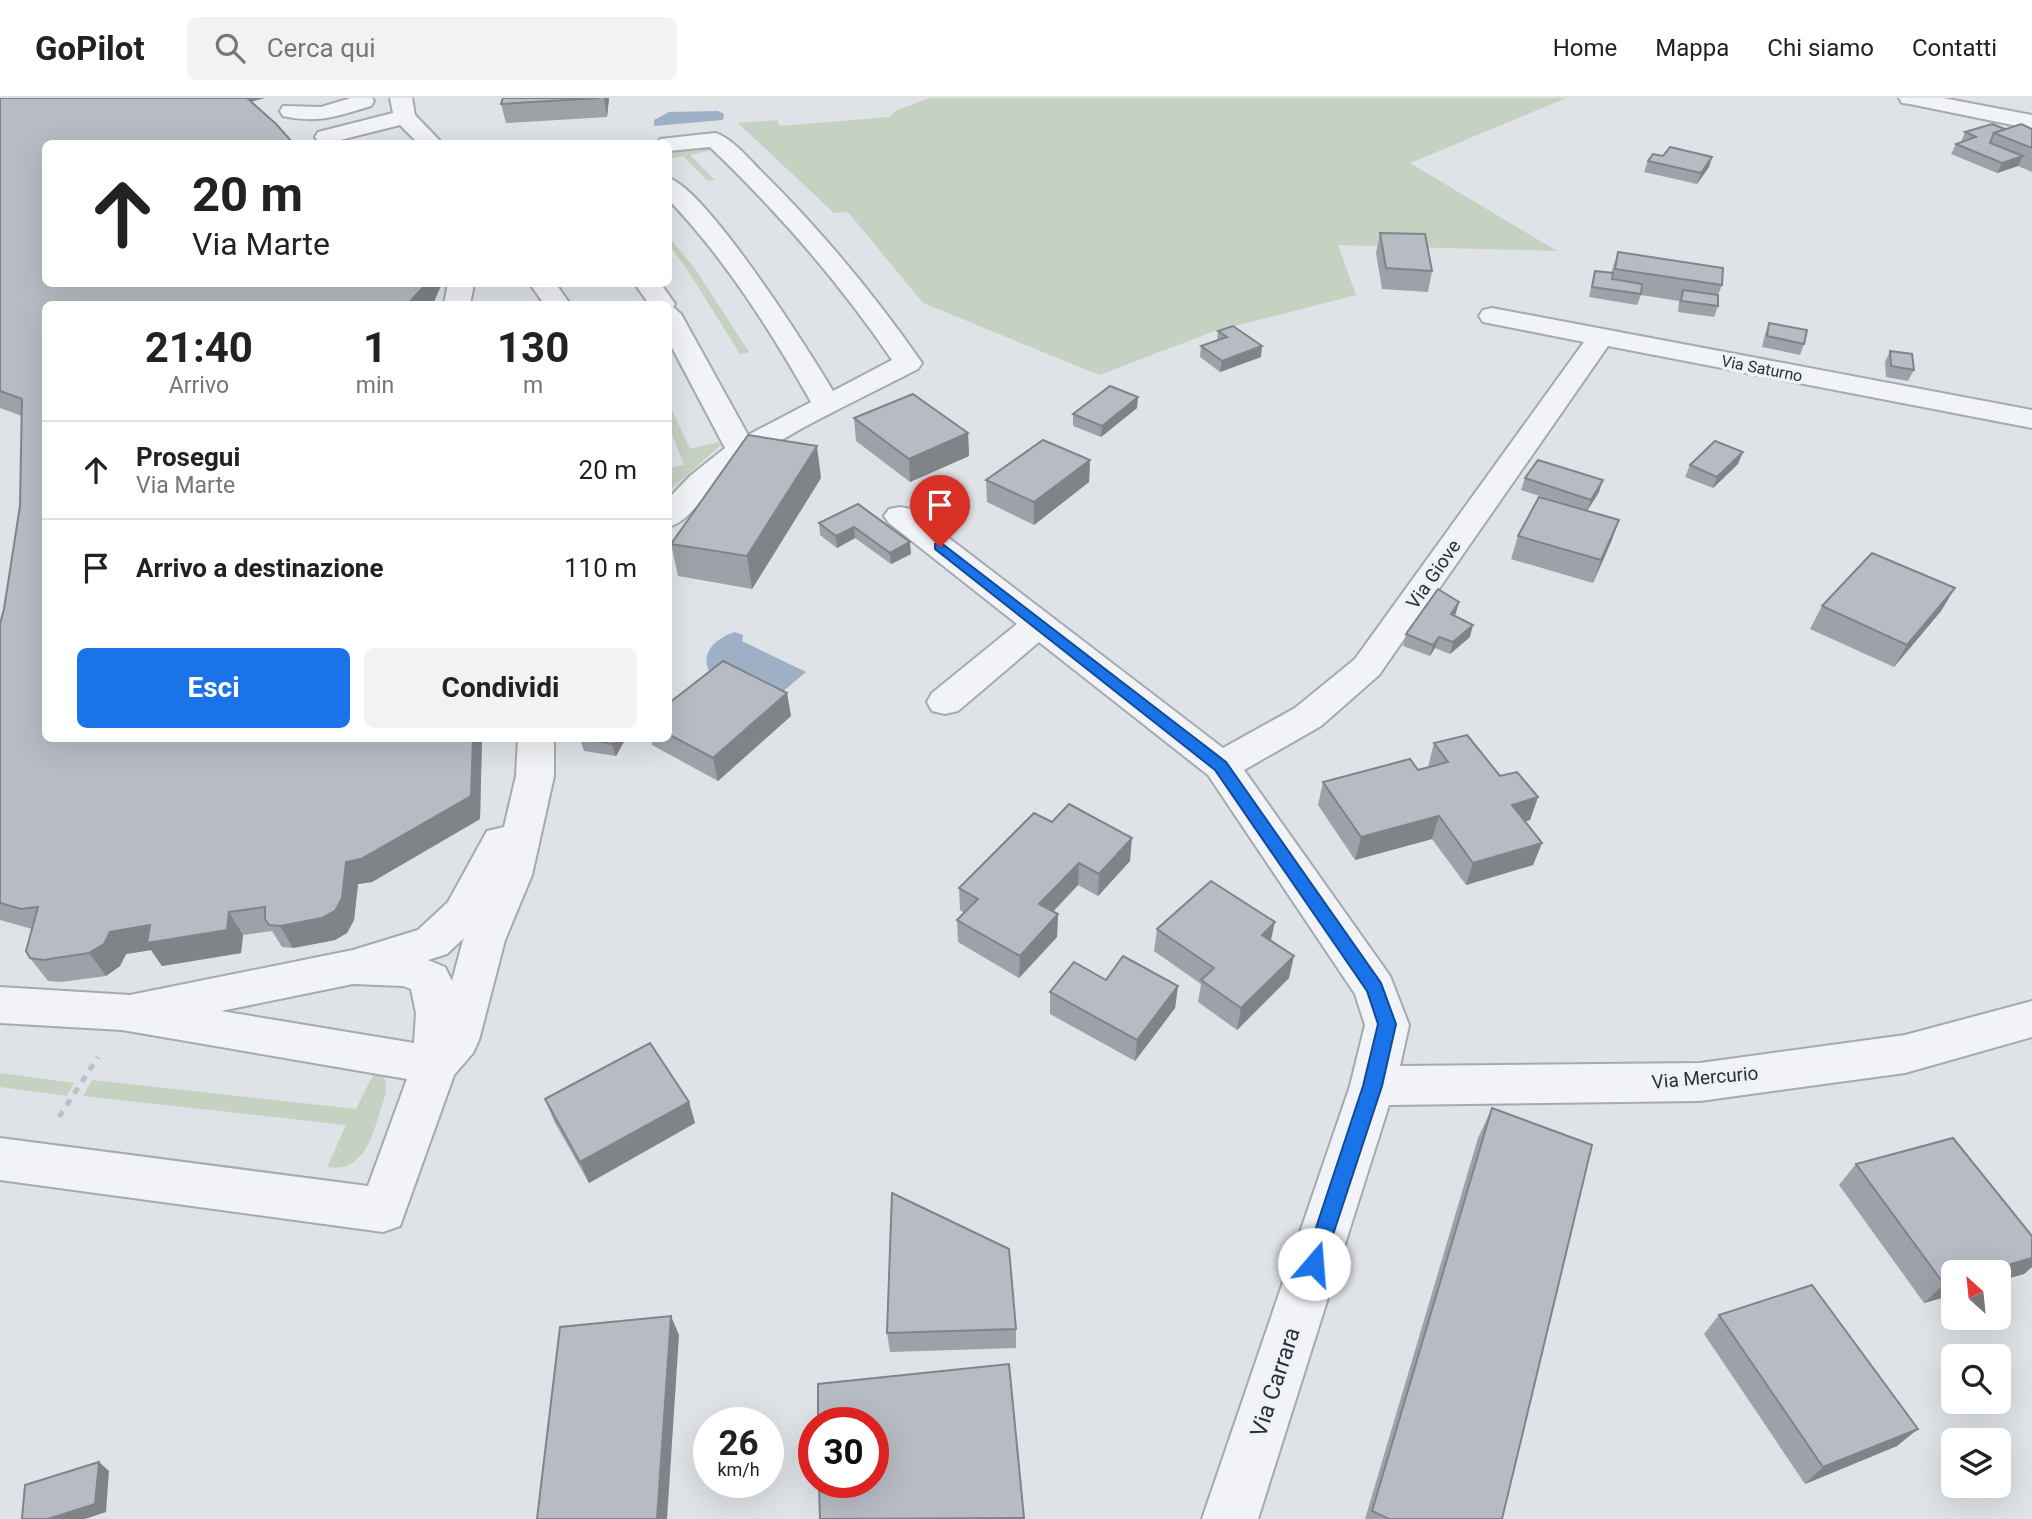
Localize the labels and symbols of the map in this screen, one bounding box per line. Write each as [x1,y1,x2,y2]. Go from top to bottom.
street label: Via Saturno [1720,351,1804,386]
pin [910,475,970,547]
street label: Via Giove [1401,535,1466,613]
street label: Via Mercurio [1651,1061,1759,1094]
position arrow [1277,1227,1351,1301]
north arrow [1941,1260,2011,1330]
street label: Via Carrara [1245,1324,1306,1440]
speed limit sign: 30 [798,1407,889,1498]

